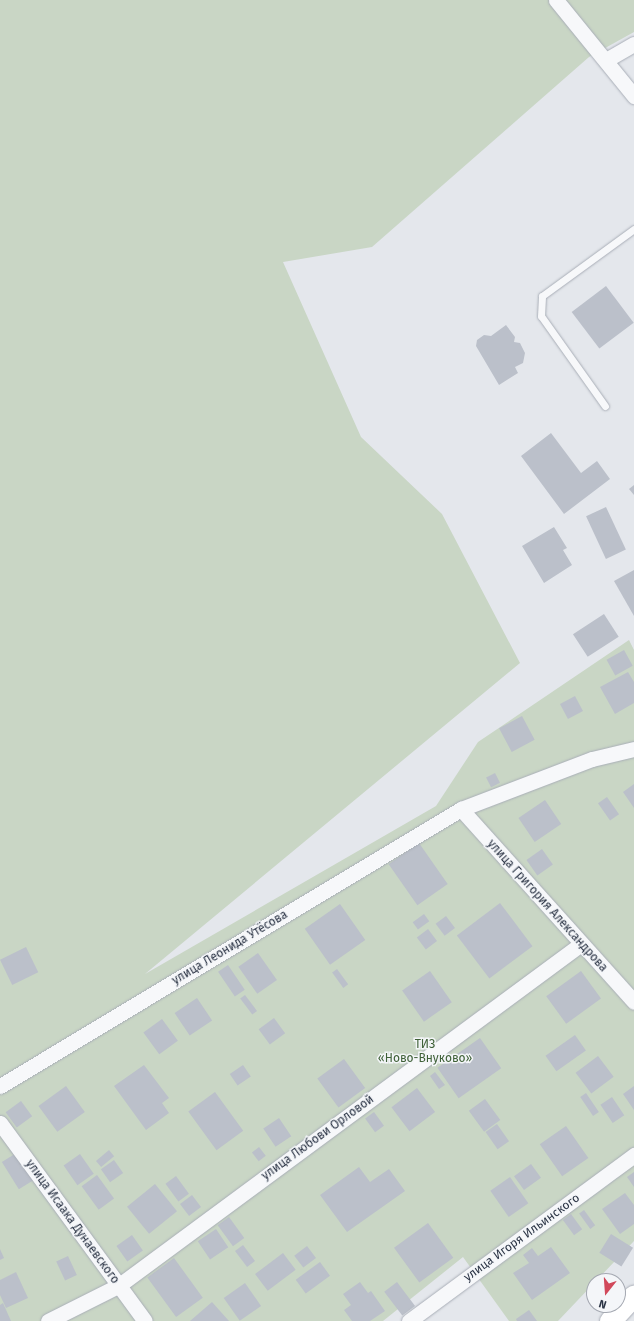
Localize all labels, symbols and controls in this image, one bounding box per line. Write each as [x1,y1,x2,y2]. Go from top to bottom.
street label: улица Григория Александрова [484,837,610,975]
street label: улица Леонида Утёсова [170,908,290,988]
park label: ТИЗ «Ново-Внуково» [378,1038,472,1066]
street label: улица Любови Орловой [259,1092,377,1184]
street label: улица Исаака Дунаевского [22,1157,122,1287]
street label: улица Игоря Ильинского [461,1191,583,1285]
north arrow [586,1273,626,1313]
text: N [597,1297,608,1311]

